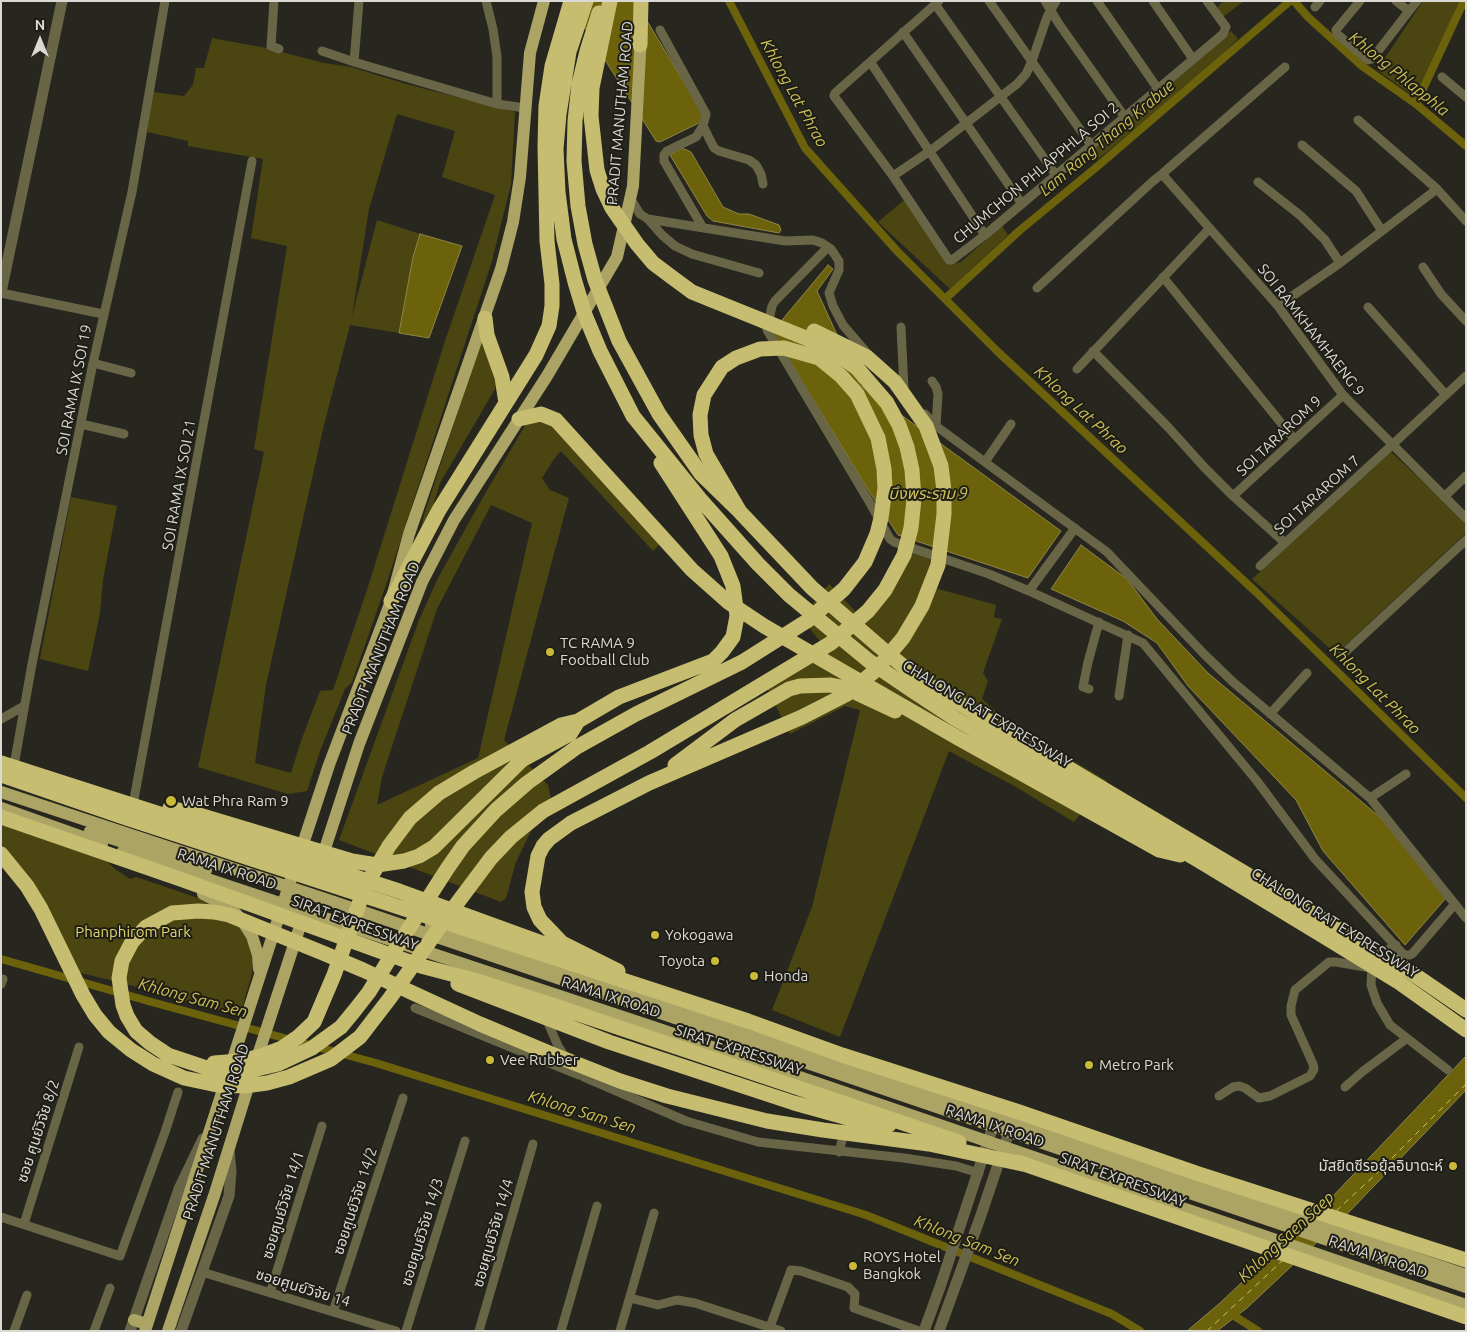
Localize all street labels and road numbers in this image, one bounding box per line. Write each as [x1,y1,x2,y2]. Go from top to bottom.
street label: PRADIT MANUTHAM ROAD [603,20,637,206]
street label: CHUMCHON PHLAPPHLA SOI 2 [950,98,1122,248]
street label: SOI RAMKHAMHAENG 9 [1254,260,1368,400]
street label: SOI RAMA IX SOI 19 [53,323,95,457]
street label: SOI TARAROM 9 [1233,392,1325,480]
street label: SOI RAMA IX SOI 21 [159,418,199,552]
street label: SOI TARAROM 7 [1270,452,1364,538]
street label: PRADIT MANUTHAM ROAD [338,559,424,737]
street label: CHALONG RAT EXPRESSWAY [899,656,1075,772]
street label: RAMA IX ROAD [175,844,279,894]
street label: CHALONG RAT EXPRESSWAY [1248,864,1422,982]
street label: SIRAT EXPRESSWAY [289,892,421,954]
street label: RAMA IX ROAD [559,972,663,1022]
street label: SIRAT EXPRESSWAY [673,1021,805,1079]
street label: PRADIT MANUTHAM ROAD [179,1041,253,1223]
street label: ซอย ศูนย์วิจัย 8/2 [13,1077,63,1185]
street label: RAMA IX ROAD [943,1101,1047,1151]
street label: ซอยศูนย์วิจัย 14/2 [329,1145,381,1257]
street label: ซอยศูนย์วิจัย 14/1 [258,1149,308,1261]
street label: SIRAT EXPRESSWAY [1057,1149,1189,1211]
street label: ซอยศูนย์วิจัย 14/3 [397,1176,447,1288]
street label: ซอยศูนย์วิจัย 14/4 [469,1177,517,1289]
street label: RAMA IX ROAD [1326,1232,1430,1282]
street label: ซอยศูนย์วิจัย 14 [254,1265,352,1311]

